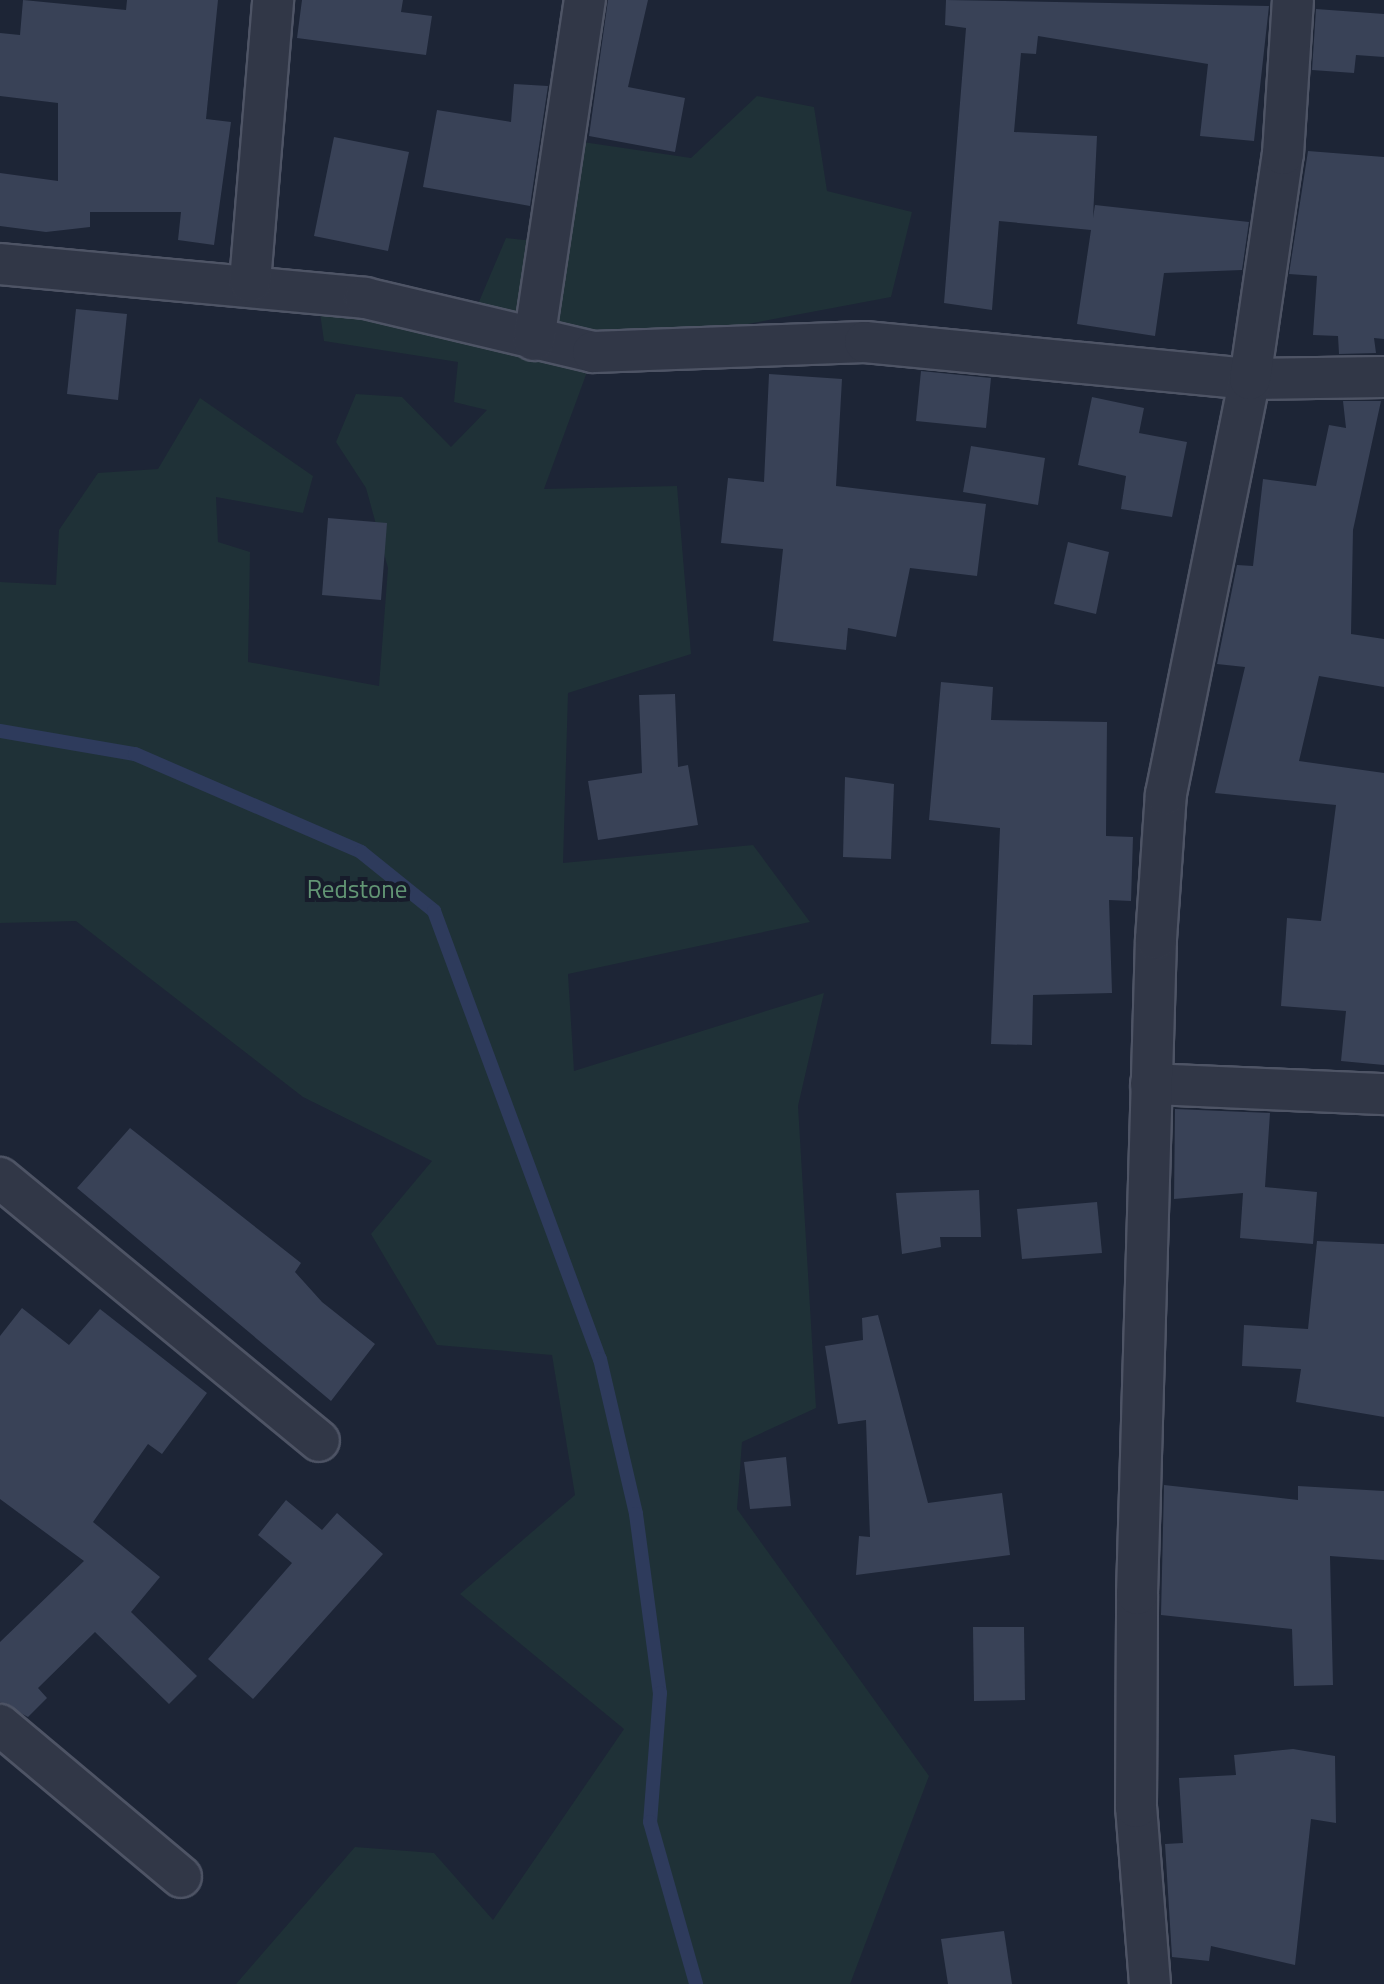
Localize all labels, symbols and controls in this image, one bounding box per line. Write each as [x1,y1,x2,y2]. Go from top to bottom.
park label: Redstone [307,874,407,904]

